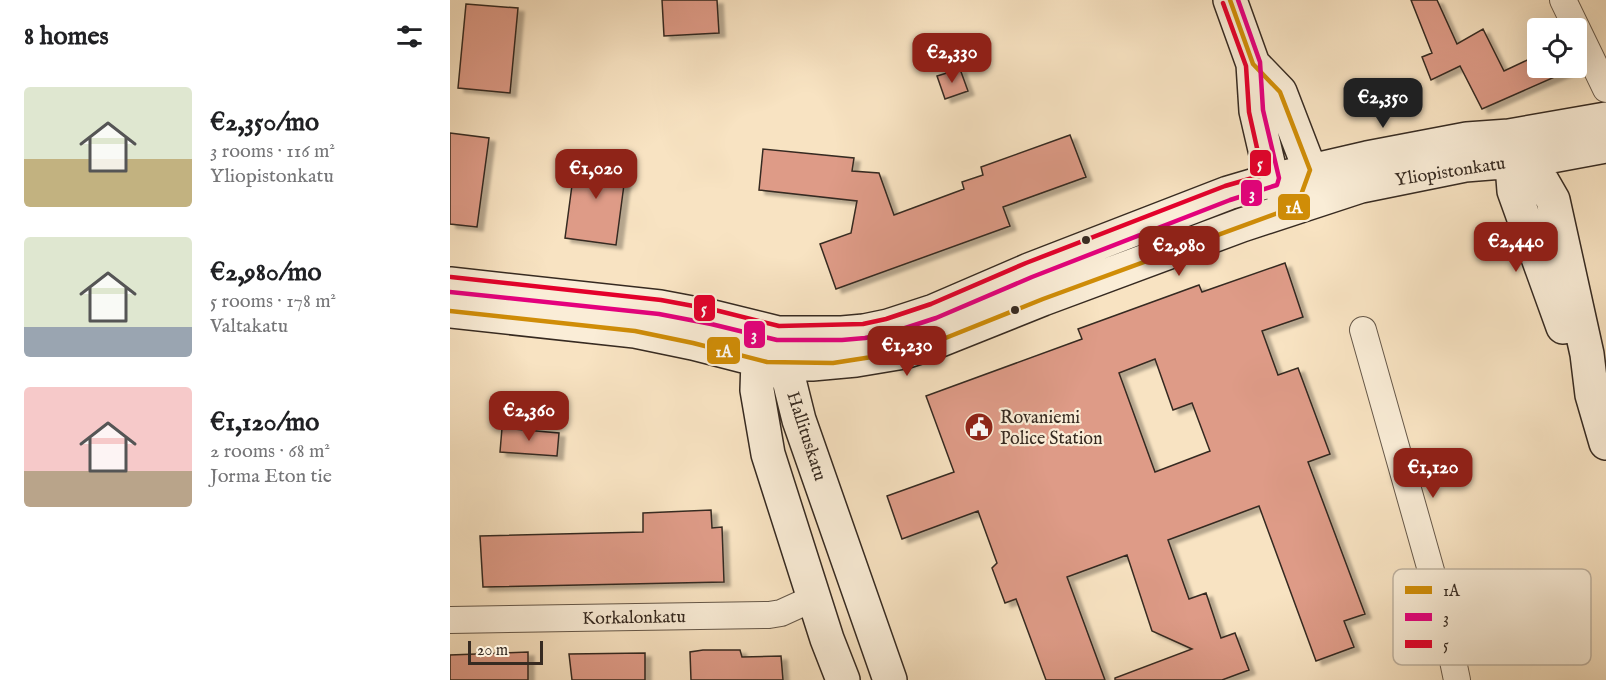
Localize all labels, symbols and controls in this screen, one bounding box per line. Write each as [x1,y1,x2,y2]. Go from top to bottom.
map controls [1527,18,1587,78]
button: locate [1527,18,1587,78]
text: 8 homes [24,20,109,53]
icon: filters [393,20,426,53]
pin: €2,330 [903,33,1001,84]
text: €2,330 [926,40,978,65]
pin: €2,350 [1334,78,1432,129]
text: €2,350 [1358,85,1408,110]
text: €2,350/mo [210,106,319,139]
icon: home [72,111,144,183]
text: 3 rooms · 116 m² [210,139,335,164]
pin: €1,020 [547,149,645,200]
line badge: 5 [1249,149,1272,177]
street label: Yliopistonkatu [1393,152,1507,193]
text: 5 [1257,155,1263,175]
text: €1,020 [569,156,623,181]
text: Yliopistonkatu [210,164,334,189]
line badge: 3 [1240,179,1263,207]
text: 3 [1249,185,1255,205]
line badge: 1A [1277,193,1311,221]
text: 1A [1286,199,1304,219]
pin: €2,440 [1467,222,1565,273]
pin: €2,980 [1130,226,1228,277]
text: €2,440 [1488,229,1544,254]
text: €2,980 [1153,233,1205,258]
unlabelled marker [1080,234,1092,246]
text: €2,980/mo [210,256,322,289]
icon: home [72,261,144,333]
text: 5 rooms · 178 m² [210,289,336,314]
line badge: 5 [693,294,716,322]
text: 5 [701,300,707,320]
unlabelled marker [1009,304,1021,316]
text: Valtakatu [210,314,288,339]
line badge: 3 [743,320,766,349]
text: 3 [751,326,757,346]
pin: €1,230 [858,326,956,377]
text: €1,230 [881,333,933,358]
line badge: 1A [706,336,741,365]
text: 1A [716,343,734,363]
street label: Hallituskatu [780,389,831,484]
pin: €2,360 [480,391,578,442]
text: €2,360 [503,398,555,423]
text: €1,120/mo [210,406,319,439]
place label: Rovaniemi Police Station [1000,407,1103,451]
icon: home [72,411,144,483]
public building icon: Rovaniemi Police Station [963,411,995,443]
text: 2 rooms · 68 m² [210,439,330,464]
pin: €1,120 [1384,448,1482,499]
text: €1,120 [1407,455,1459,480]
text: Jorma Eton tie [210,464,332,489]
legend [1393,569,1591,665]
text: 1A [1443,582,1461,602]
street label: Korkalonkatu [582,606,686,631]
text: 3 [1443,609,1449,629]
text: 5 [1443,636,1449,656]
scale bar [468,638,543,666]
text: 20 m [477,641,508,661]

